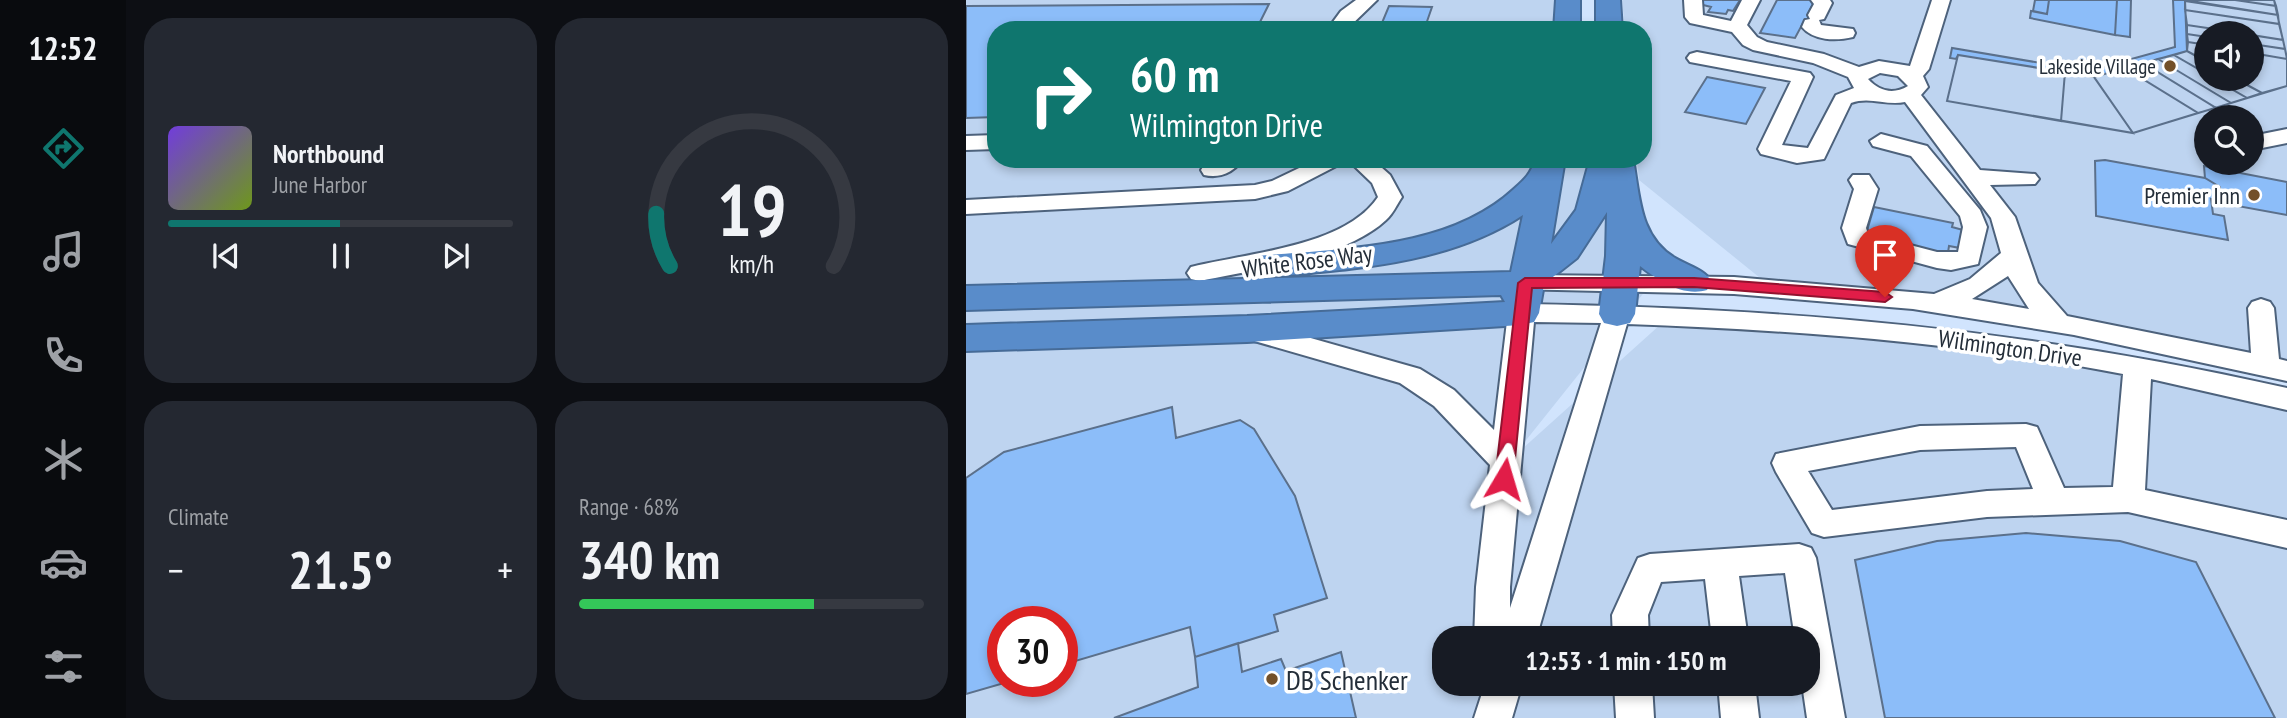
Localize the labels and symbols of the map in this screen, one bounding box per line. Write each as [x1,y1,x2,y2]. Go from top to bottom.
place label: Lakeside Village [2039,53,2156,80]
marker: Lakeside Village [2162,58,2178,74]
place label: Premier Inn [2144,180,2240,211]
marker: Premier Inn [2246,187,2262,203]
pin [1855,225,1915,297]
street label: White Rose Way [1240,238,1374,284]
street label: Wilmington Drive [1936,323,2084,373]
position arrow [1467,442,1541,516]
speed limit sign: 30 [987,606,1078,697]
place label: DB Schenker [1286,661,1408,698]
marker: DB Schenker [1264,671,1280,687]

